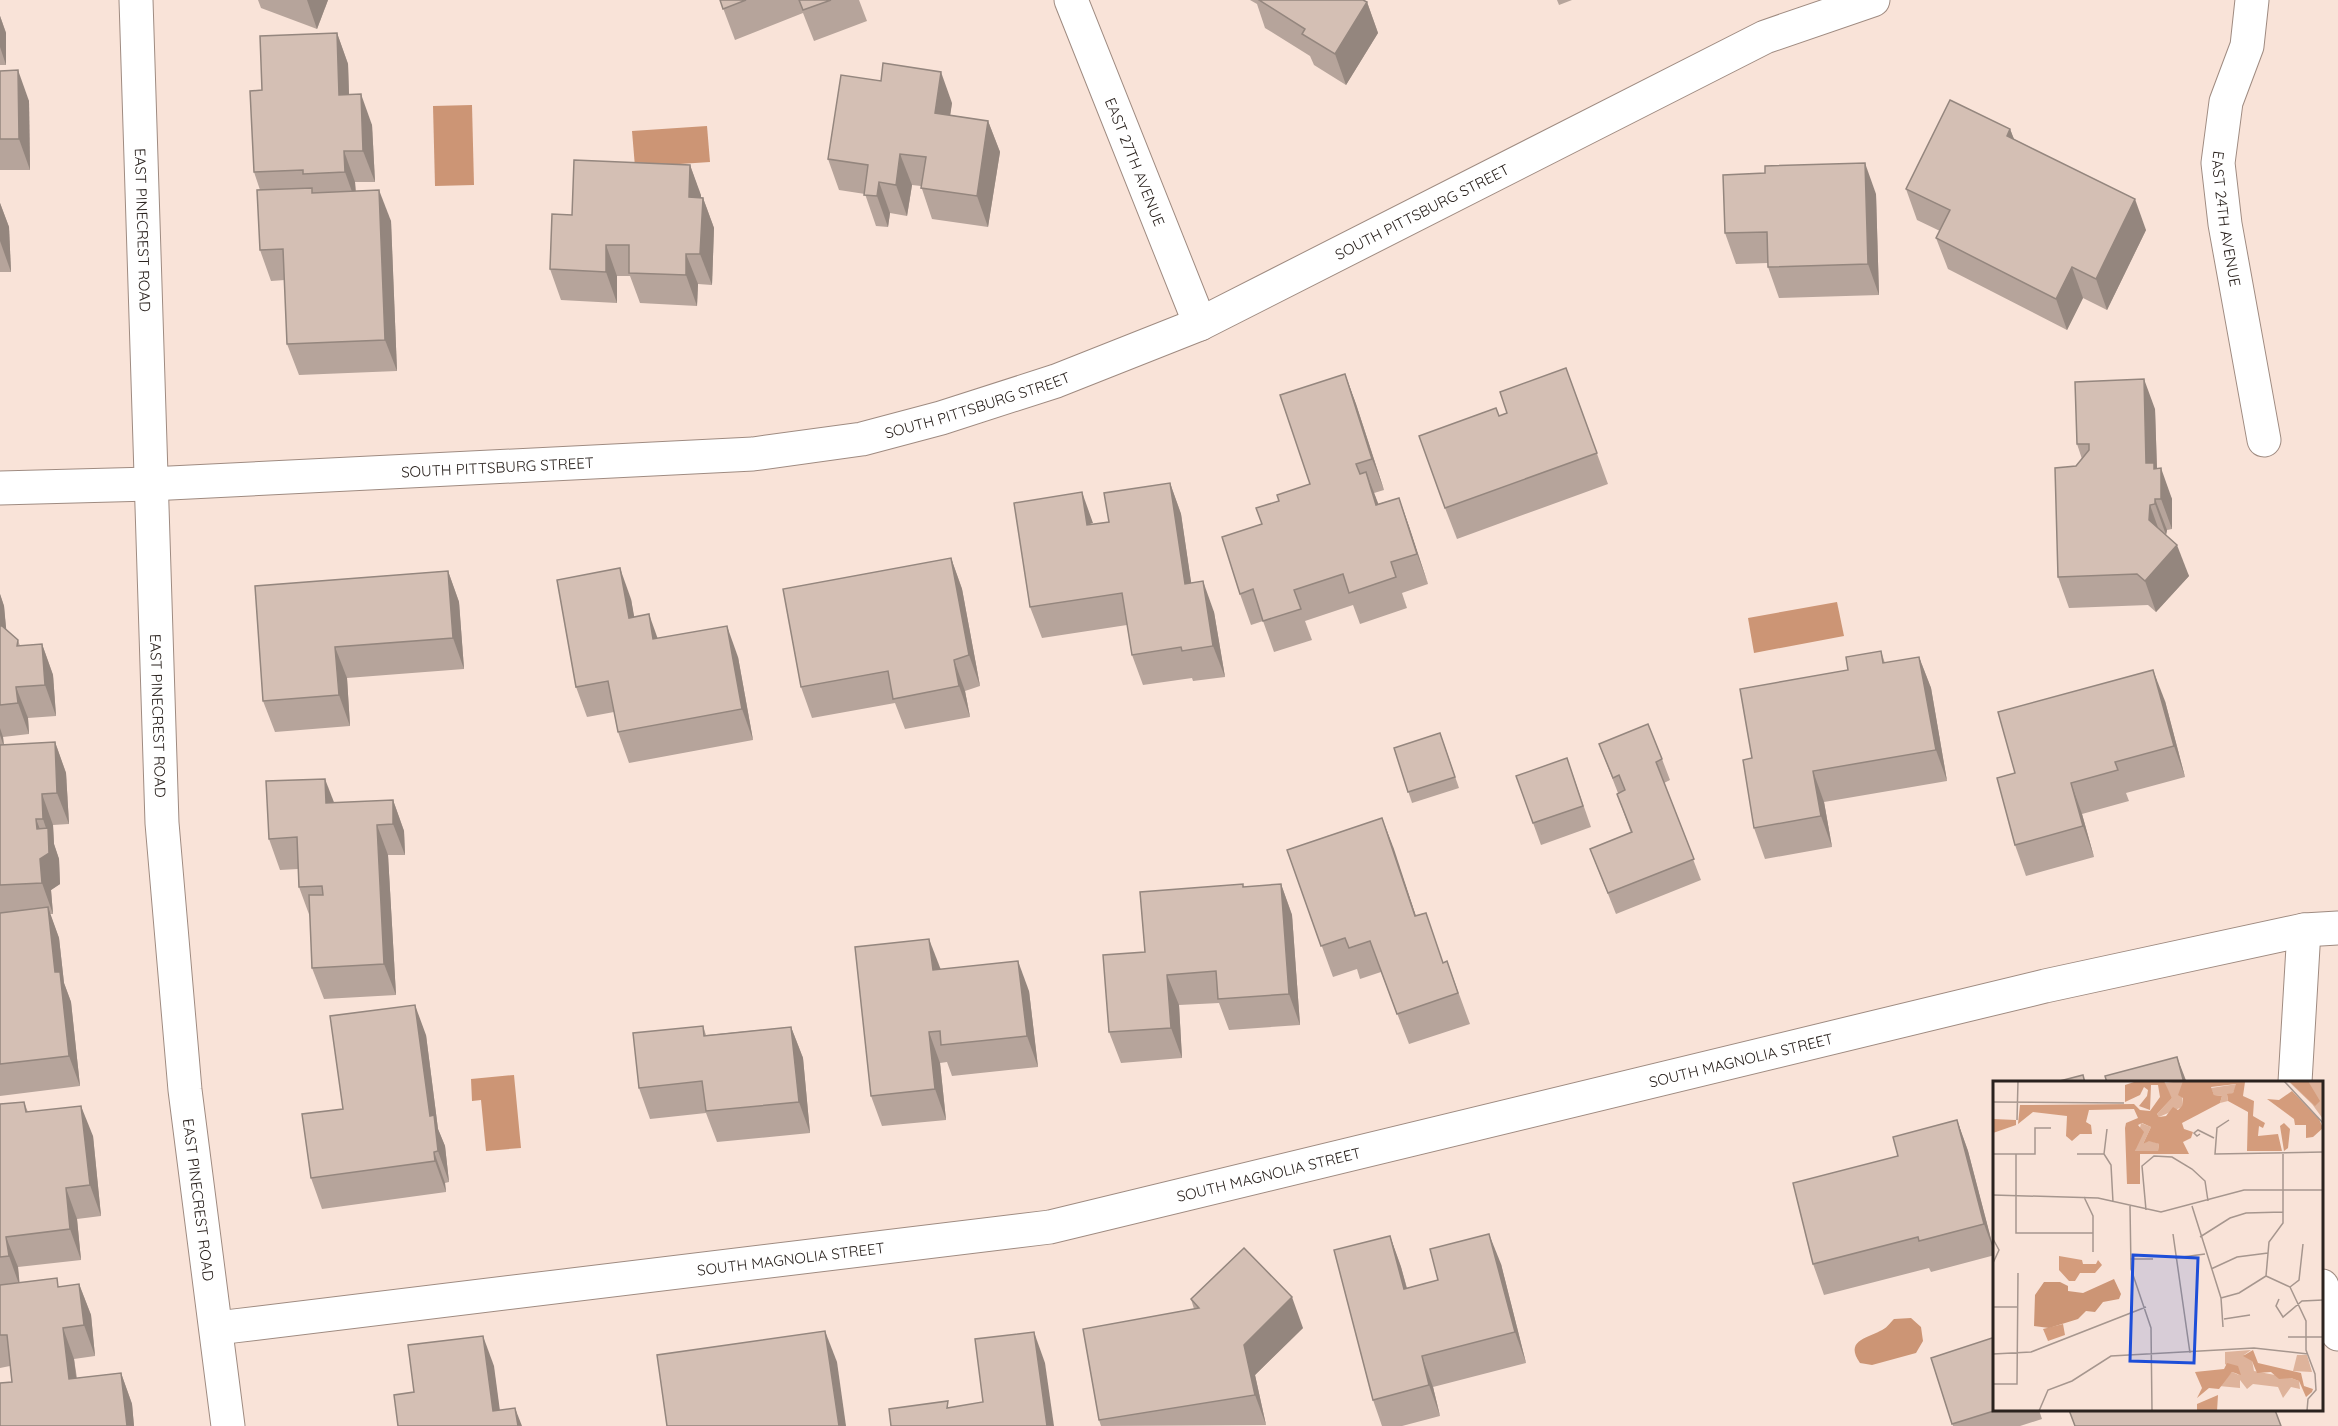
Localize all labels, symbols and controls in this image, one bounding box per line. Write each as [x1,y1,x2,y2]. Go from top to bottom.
street label: EAST 27TH AVENUE [1101,95,1169,229]
street label: EAST PINECREST ROAD [131,148,155,312]
street label: EAST 24TH AVENUE [2208,150,2246,288]
street label: SOUTH PITTSBURG STREET [1331,159,1512,264]
street label: SOUTH PITTSBURG STREET [882,367,1073,442]
street label: SOUTH PITTSBURG STREET [401,452,594,481]
street label: EAST PINECREST ROAD [147,633,171,798]
street label: SOUTH MAGNOLIA STREET [1647,1028,1835,1091]
inset map [1993,1081,2323,1411]
street label: EAST PINECREST ROAD [179,1117,219,1282]
street label: SOUTH MAGNOLIA STREET [1175,1143,1363,1206]
street label: SOUTH MAGNOLIA STREET [696,1238,886,1279]

